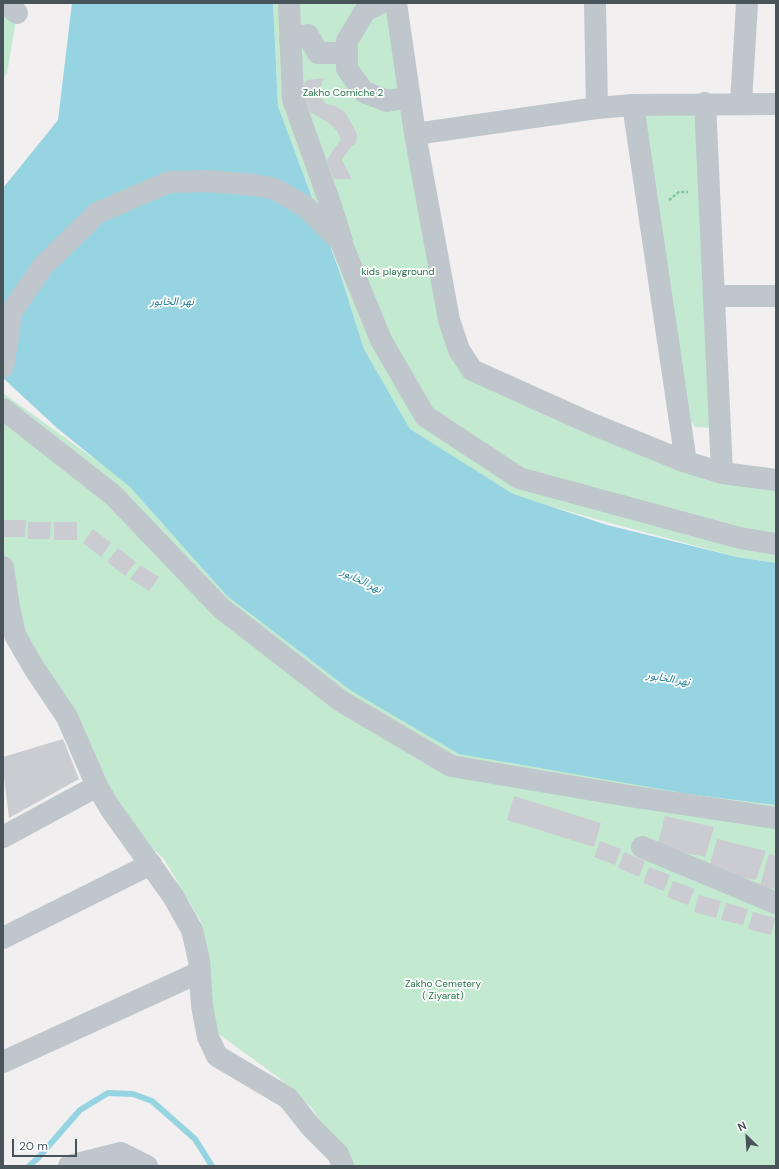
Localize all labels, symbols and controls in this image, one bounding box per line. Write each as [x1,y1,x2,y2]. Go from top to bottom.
park label: Zakho Corniche 2 [303,87,383,99]
park label: kids playground [361,266,435,278]
water label: نهر الخابور [150,295,194,309]
water label: نهر الخابور [338,565,384,597]
water label: نهر الخابور [645,669,691,689]
park label: Zakho Cemetery ( Ziyarat) [405,978,481,1002]
north arrow [727,1117,767,1157]
text: N [735,1118,749,1134]
scale bar [14,1131,79,1157]
text: 20 m [19,1138,48,1154]

